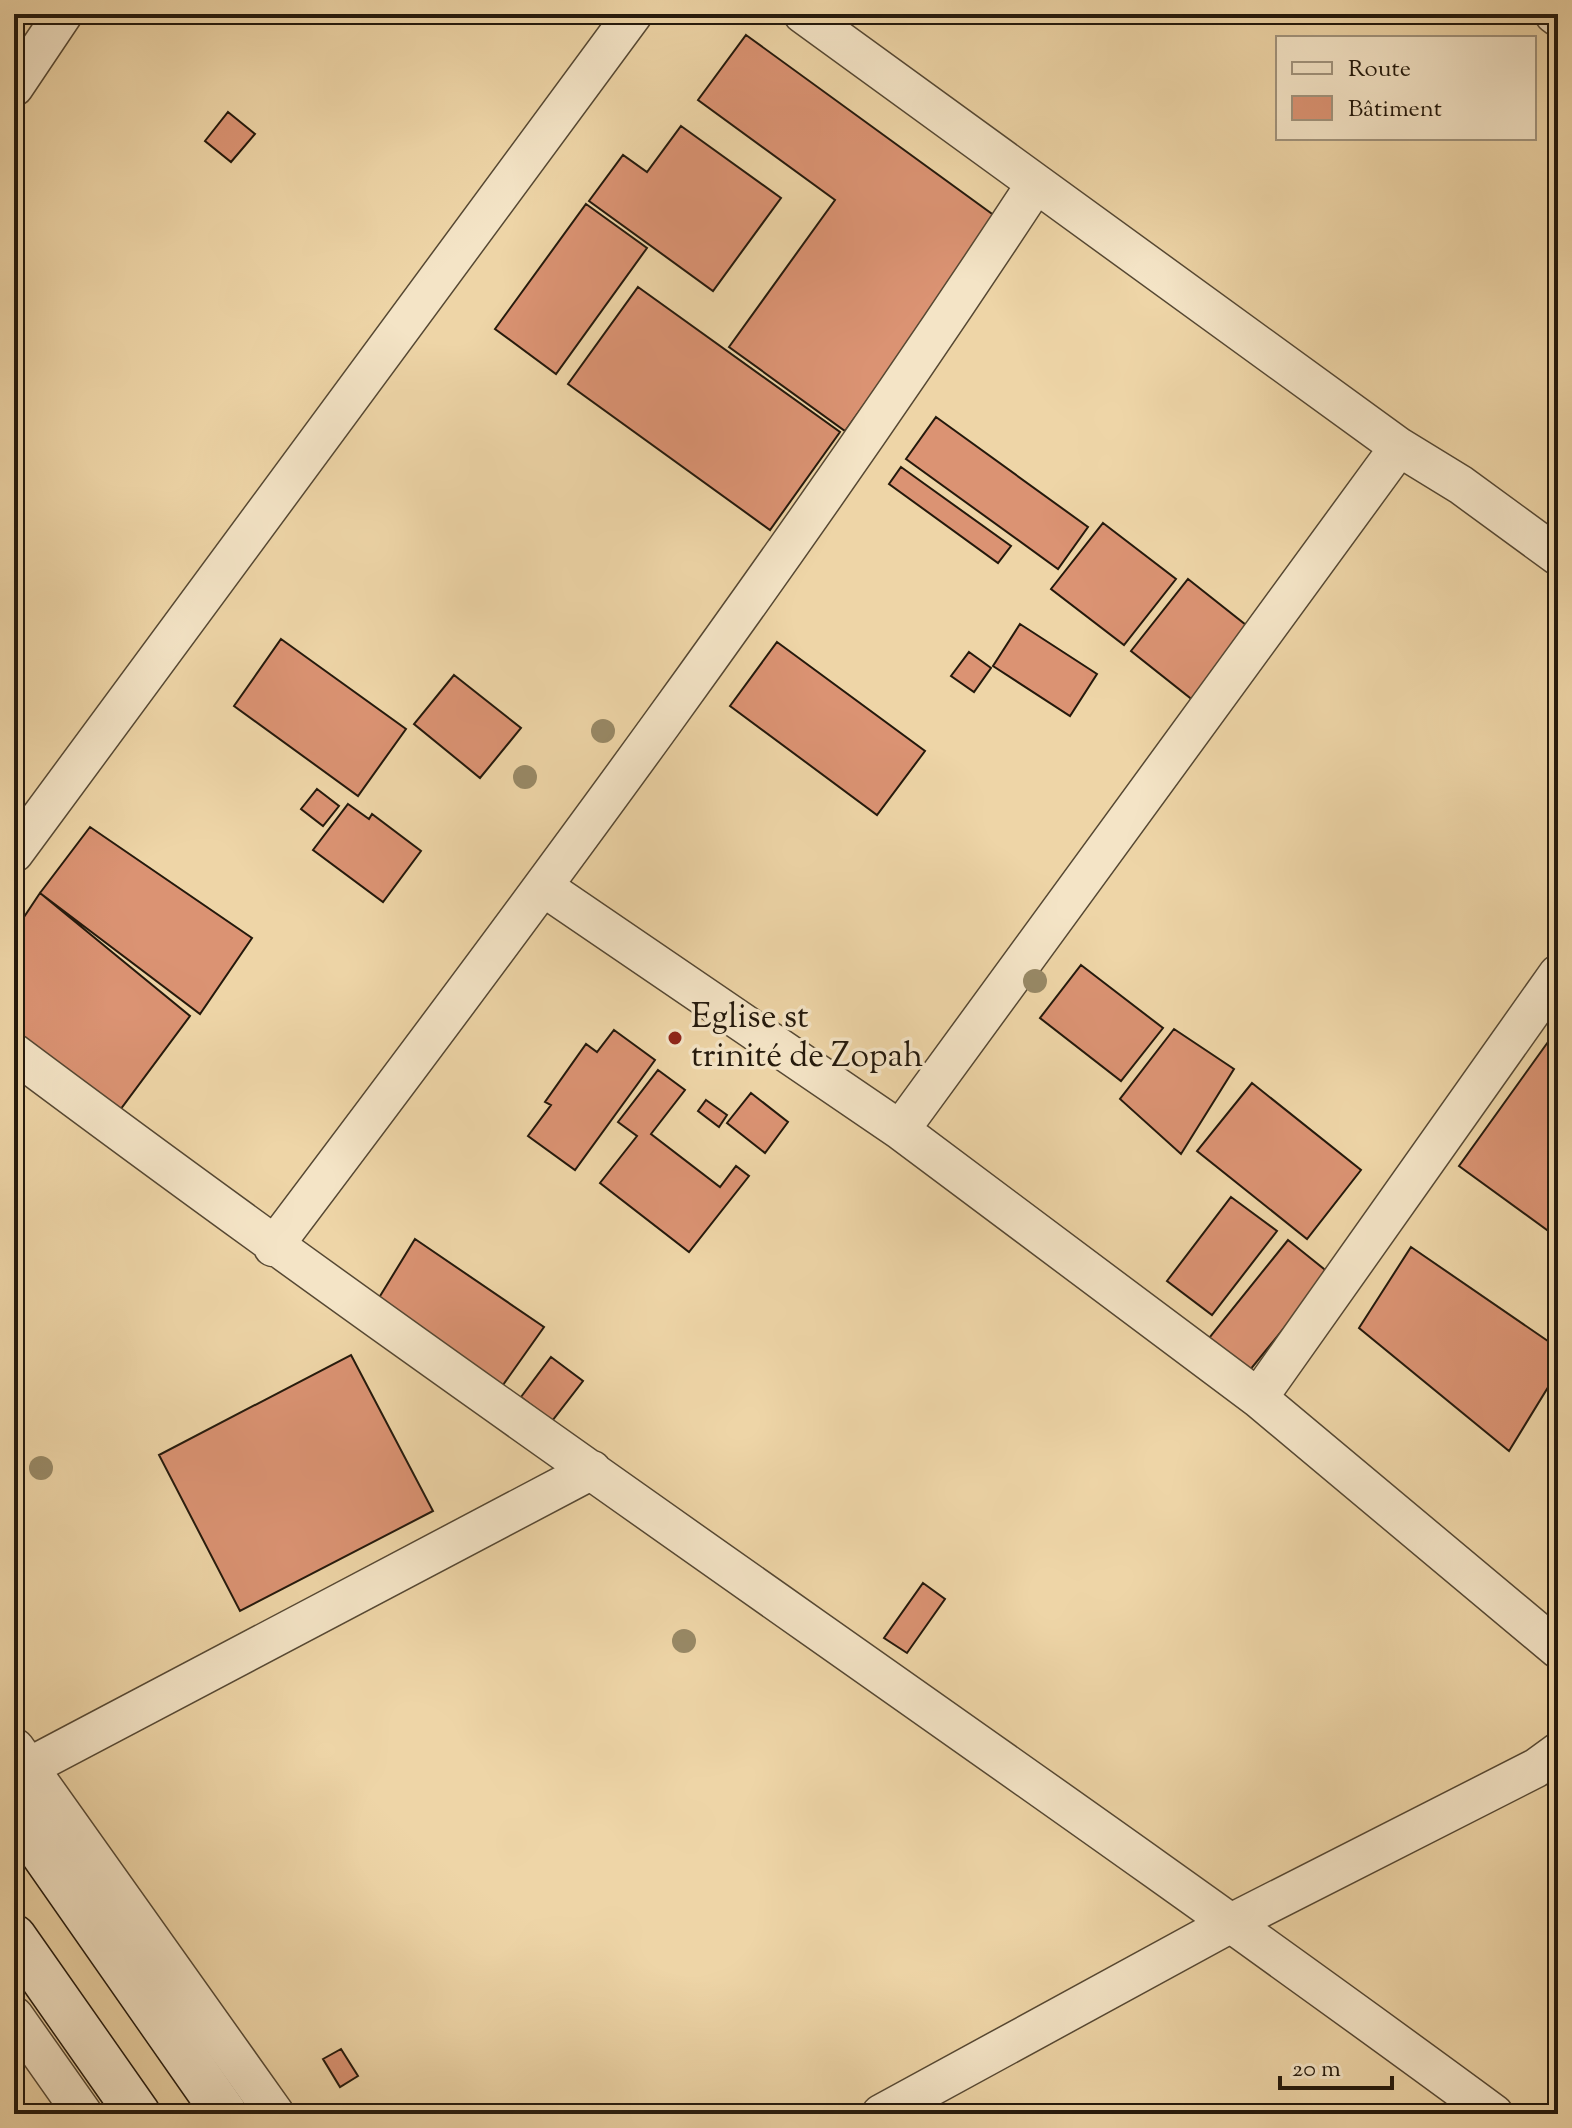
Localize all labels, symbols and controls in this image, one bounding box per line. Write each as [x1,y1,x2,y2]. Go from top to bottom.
legend [1276,36,1536,140]
text: Route [1348,53,1411,87]
text: Bâtiment [1348,93,1442,127]
place label: Eglise st trinité de Zopah [691,994,923,1082]
marker: Eglise st trinité de Zopah [666,1029,684,1047]
scale bar [1280,2040,1392,2090]
text: 20 m [1292,2053,1341,2087]

